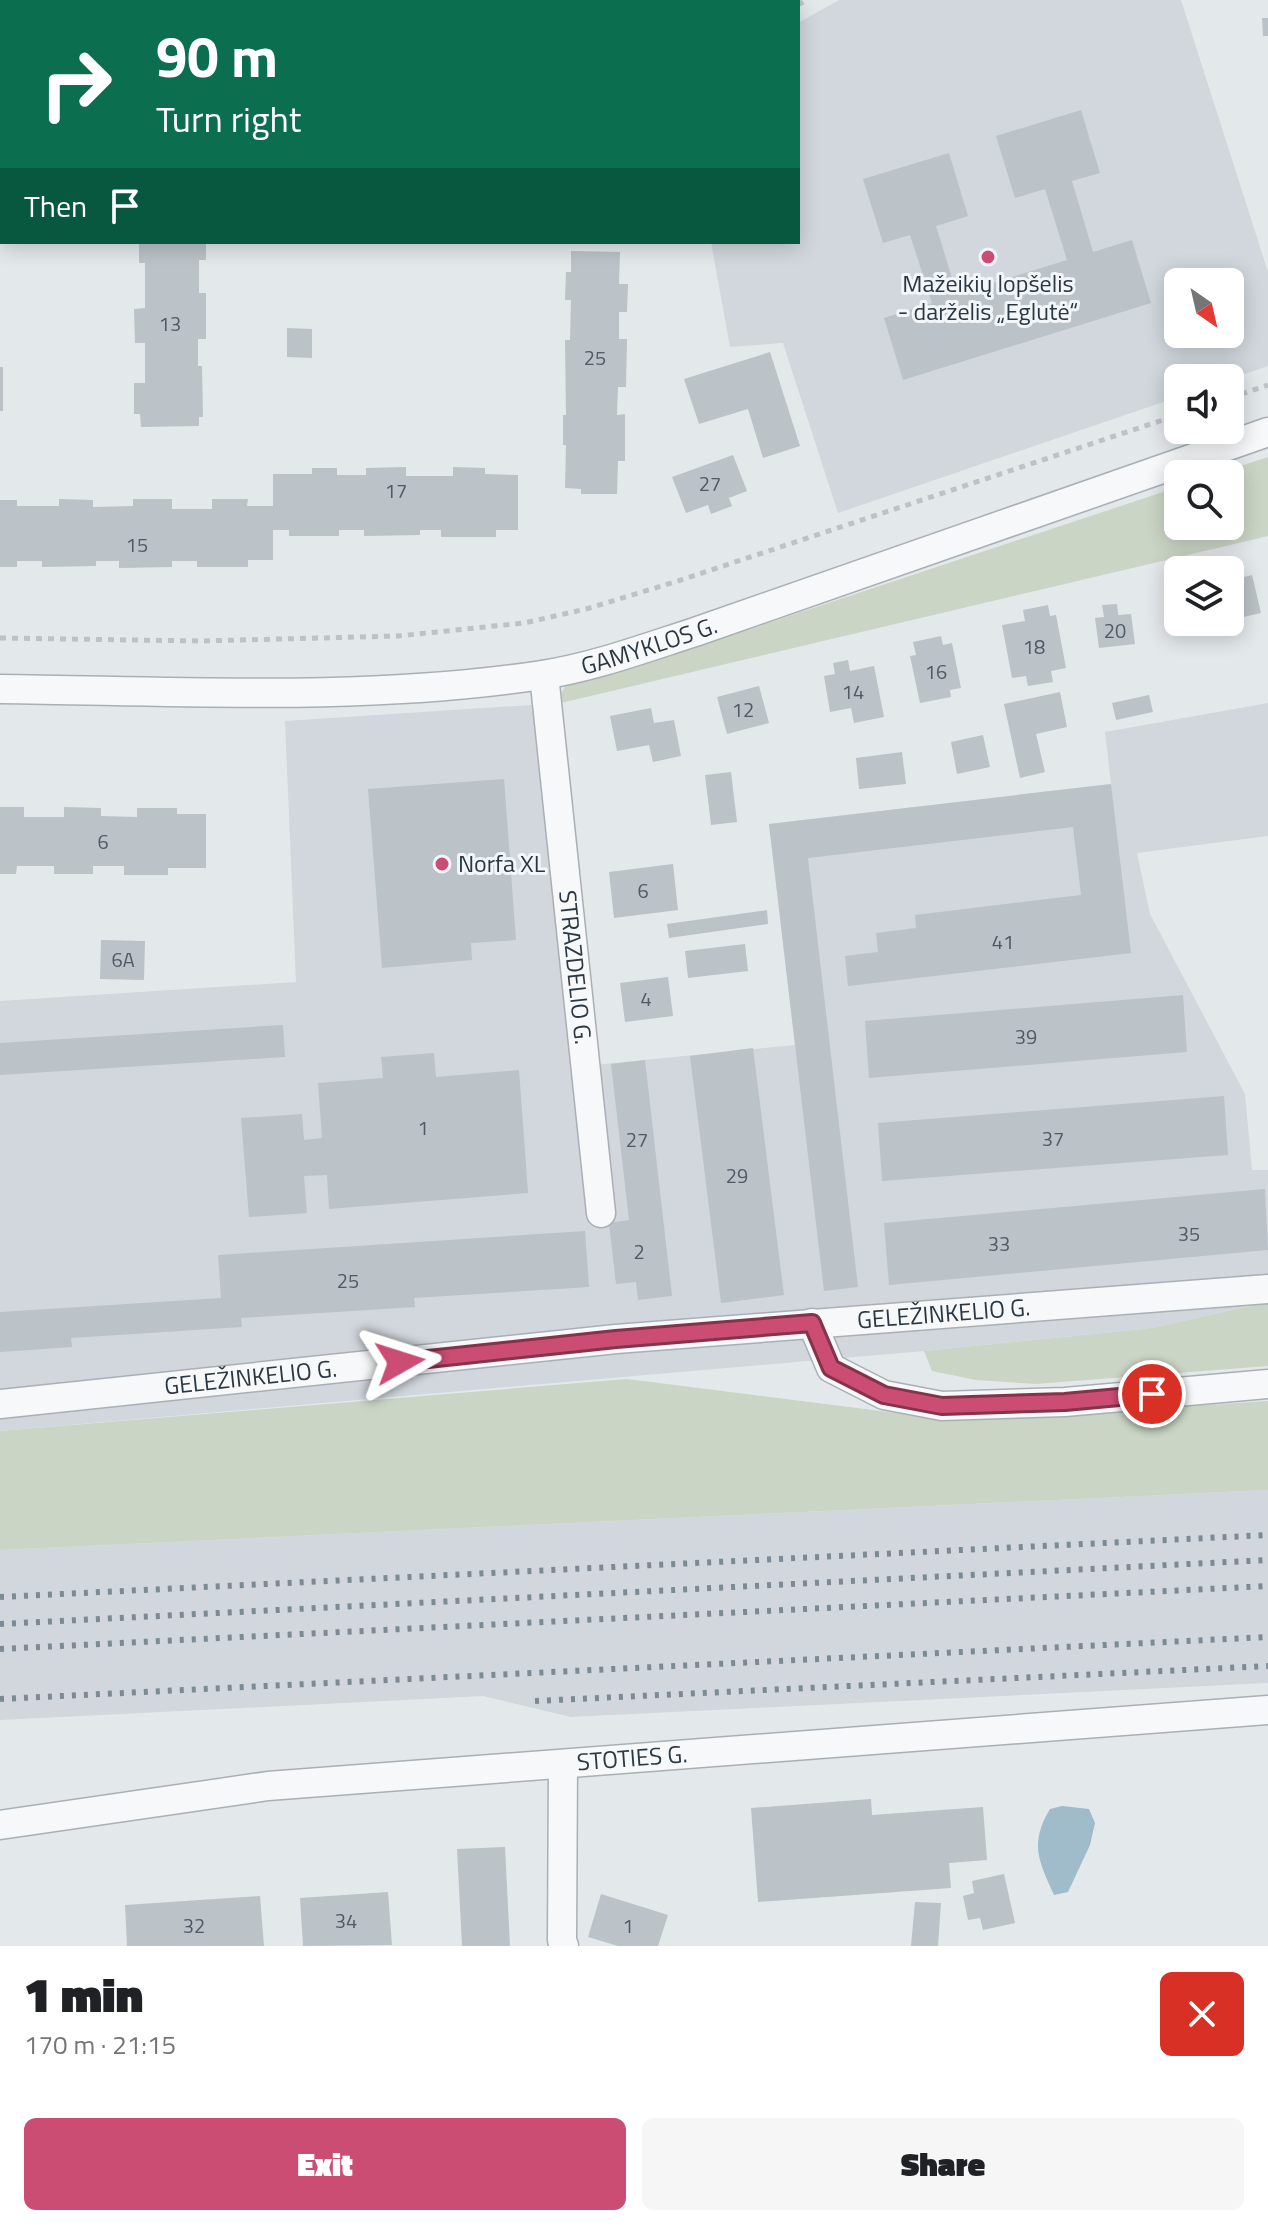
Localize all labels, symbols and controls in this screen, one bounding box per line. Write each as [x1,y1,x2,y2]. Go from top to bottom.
text: 90 m [156,14,278,99]
icon: right [24,32,128,136]
text: Turn right [156,91,301,146]
text: Then [24,183,87,229]
icon: arrive [103,184,147,228]
marker: Mažeikių lopšelis - darželis „Eglutė“ [979,248,997,266]
place label: Mažeikių lopšelis - darželis „Eglutė“ [898,265,1078,329]
north arrow [1164,268,1244,348]
map controls [1164,268,1244,636]
house number: 13 [159,308,181,339]
house number: 25 [584,342,606,373]
button: sound [1164,364,1244,444]
button: search [1164,460,1244,540]
house number: 27 [699,468,721,499]
house number: 17 [385,475,407,506]
house number: 15 [126,529,148,560]
button: layers [1164,556,1244,636]
street label: GAMYKLOS G. [577,607,722,683]
house number: 20 [1104,615,1126,646]
house number: 18 [1023,631,1045,662]
house number: 16 [925,656,947,687]
house number: 14 [842,676,864,707]
house number: 12 [732,694,754,725]
house number: 6 [97,826,109,857]
place label: Norfa XL [458,845,546,881]
marker: Norfa XL [433,855,451,873]
house number: 6 [637,875,649,906]
street label: STRAZDELIO G. [550,888,602,1046]
house number: 41 [992,926,1014,957]
house number: 6A [111,944,135,975]
house number: 4 [640,983,652,1014]
house number: 39 [1015,1021,1037,1052]
house number: 1 [417,1112,429,1143]
house number: 37 [1042,1123,1064,1154]
house number: 27 [626,1124,648,1155]
house number: 29 [726,1160,748,1191]
house number: 35 [1178,1218,1200,1249]
house number: 33 [988,1228,1010,1259]
house number: 2 [633,1236,645,1267]
house number: 25 [337,1265,359,1296]
street label: GELEŽINKELIO G. [856,1288,1031,1337]
position arrow [358,1320,442,1404]
street label: GELEŽINKELIO G. [162,1350,339,1404]
pin [1118,1360,1186,1428]
icon: arrive [1130,1372,1174,1416]
street label: STOTIES G. [576,1735,689,1779]
house number: 34 [335,1905,357,1936]
house number: 32 [183,1910,205,1941]
house number: 1 [622,1910,634,1941]
text: 1 min [24,1958,143,2031]
button: close [1160,1972,1244,2056]
text: 170 m · 21:15 [24,2025,176,2064]
button: Exit [24,2118,626,2210]
button: Share [642,2118,1244,2210]

